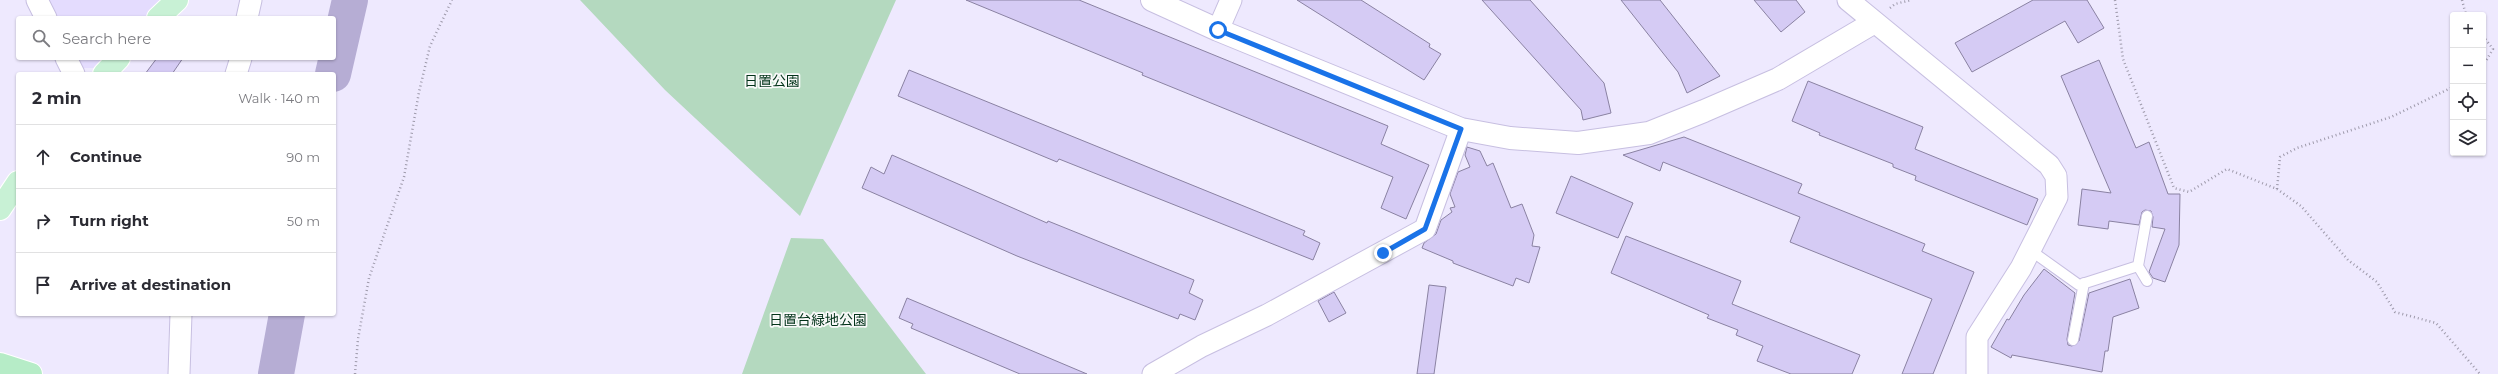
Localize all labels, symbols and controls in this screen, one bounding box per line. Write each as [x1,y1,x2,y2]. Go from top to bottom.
map controls [2450,12,2486,156]
button: + [2450,12,2486,48]
search box [16,16,336,60]
route start [1209,21,1227,39]
icon: search [30,27,52,49]
text: Search here [62,29,151,48]
button: − [2450,48,2486,84]
park label: 日置公園 [744,72,800,90]
button: locate [2450,84,2486,120]
text: 2 min [32,88,82,108]
text: Walk · 140 m [238,90,320,106]
button: layers [2450,120,2486,156]
icon: ahead [32,146,54,168]
text: Continue [70,147,142,166]
text: 90 m [286,149,320,165]
icon: right [32,210,54,232]
text: Turn right [70,211,149,230]
text: 50 m [287,213,320,229]
route end [1374,244,1392,262]
icon: arrive [32,274,54,296]
text: Arrive at destination [70,275,231,294]
park label: 日置台緑地公園 [769,311,867,329]

